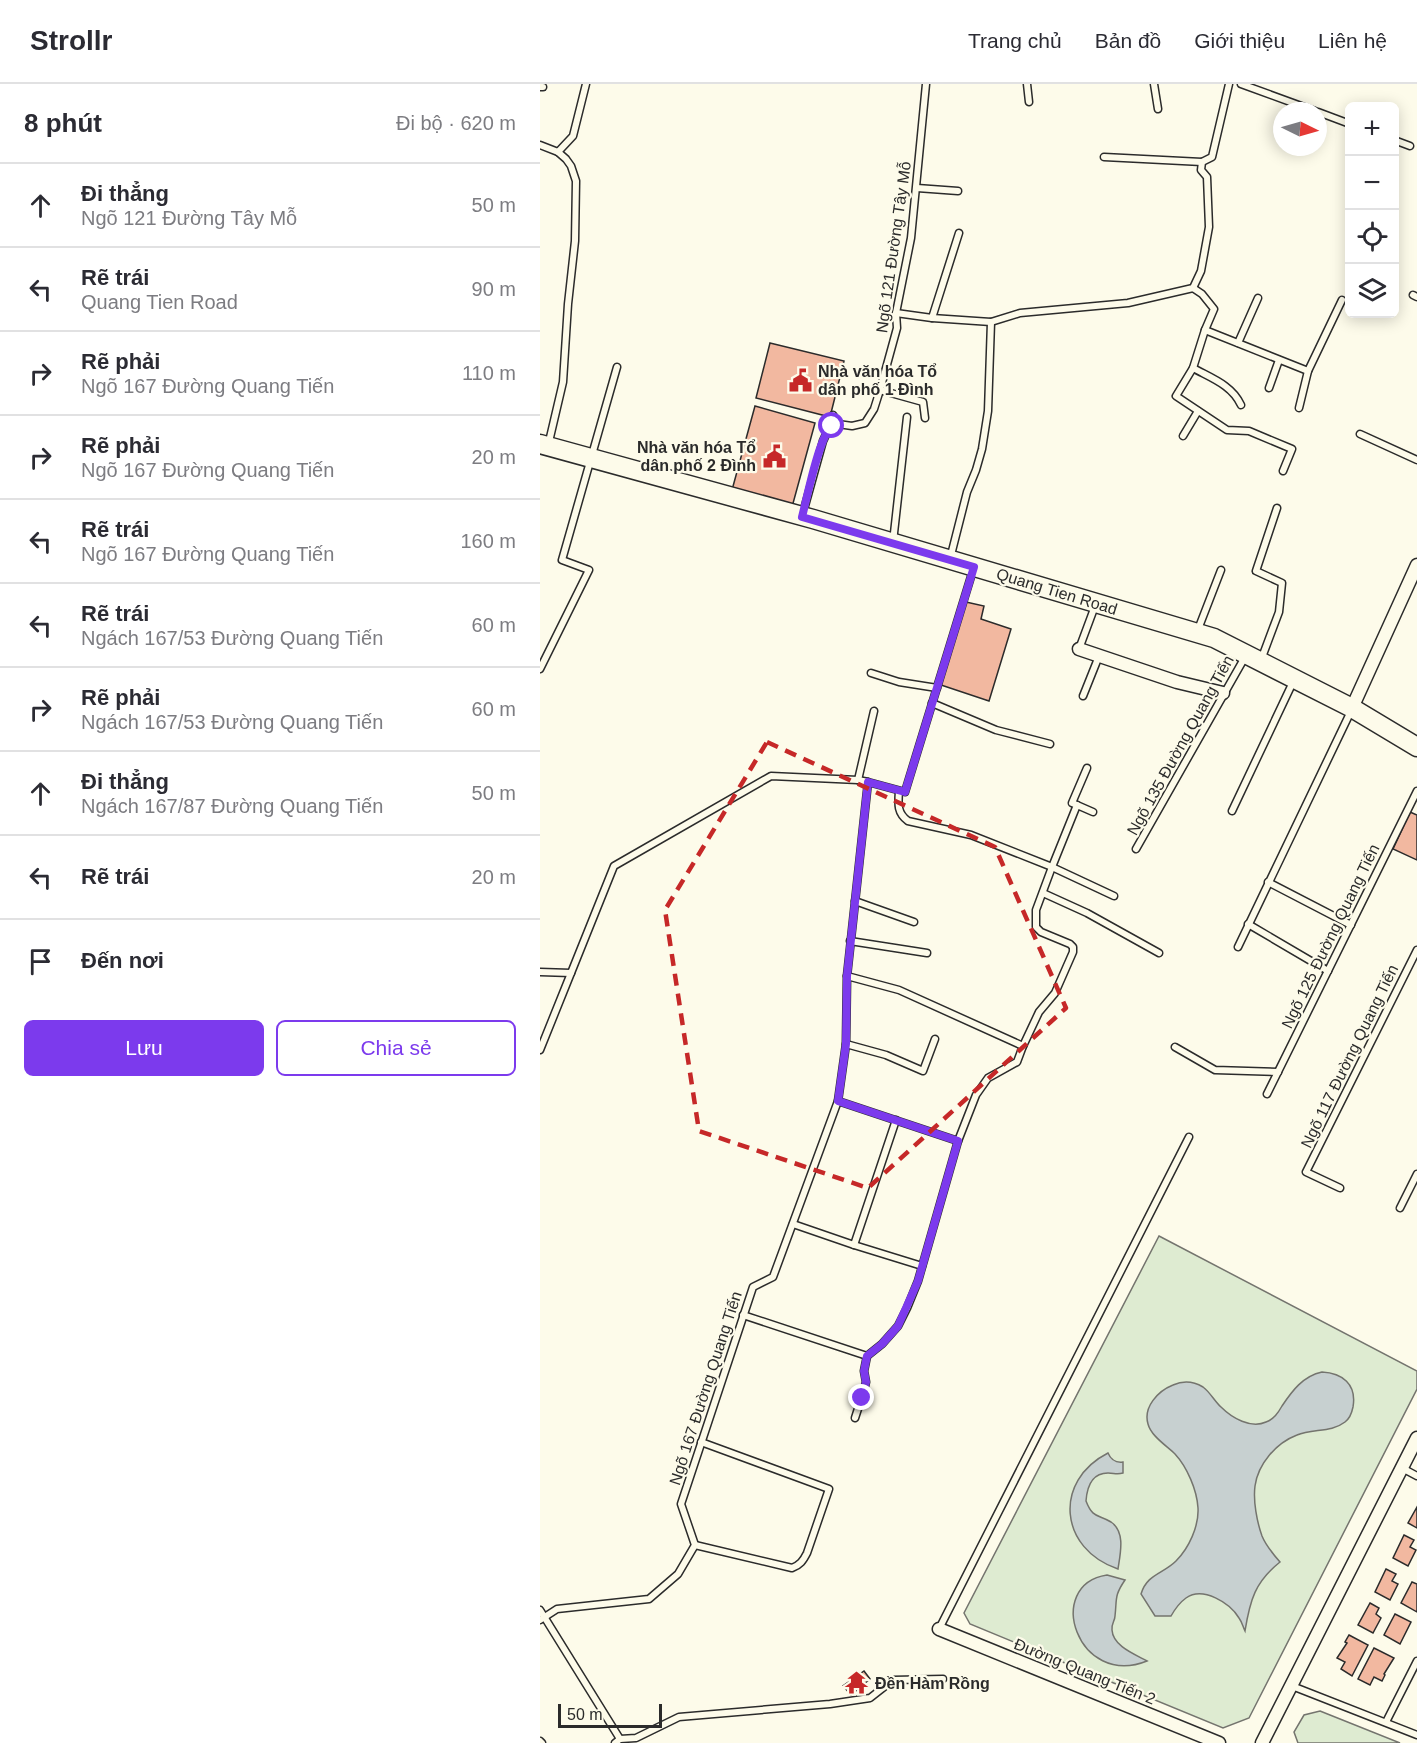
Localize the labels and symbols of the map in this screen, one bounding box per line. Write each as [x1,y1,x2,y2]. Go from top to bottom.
north arrow [1273,102,1327,156]
street label: Ngõ 121 Đường Tây Mỗ [872,160,914,334]
place label: Nhà văn hóa Tổ dân phố 1 Đình [818,363,937,398]
public building icon: Nhà văn hóa Tổ dân phố 1 Đình [787,367,813,393]
route start [818,412,844,438]
place label: Nhà văn hóa Tổ dân phố 2 Đình [637,439,756,474]
public building icon: Nhà văn hóa Tổ dân phố 2 Đình [761,443,787,469]
street label: Quang Tien Road [994,565,1119,618]
street label: Ngõ 135 Đường Quang Tiến [1124,652,1237,838]
street label: Ngõ 125 Đường Quang Tiến [1278,841,1383,1031]
street label: Ngõ 117 Đường Quang Tiến [1298,962,1401,1150]
street label: Ngõ 167 Đường Quang Tiến [666,1289,745,1487]
route end [848,1384,874,1410]
street label: Đường Quang Tiến 2 [1012,1635,1158,1708]
temple icon: Đền Hàm Rồng [844,1670,870,1696]
place label: Đền Hàm Rồng [875,1675,990,1692]
scale bar [558,1701,662,1728]

